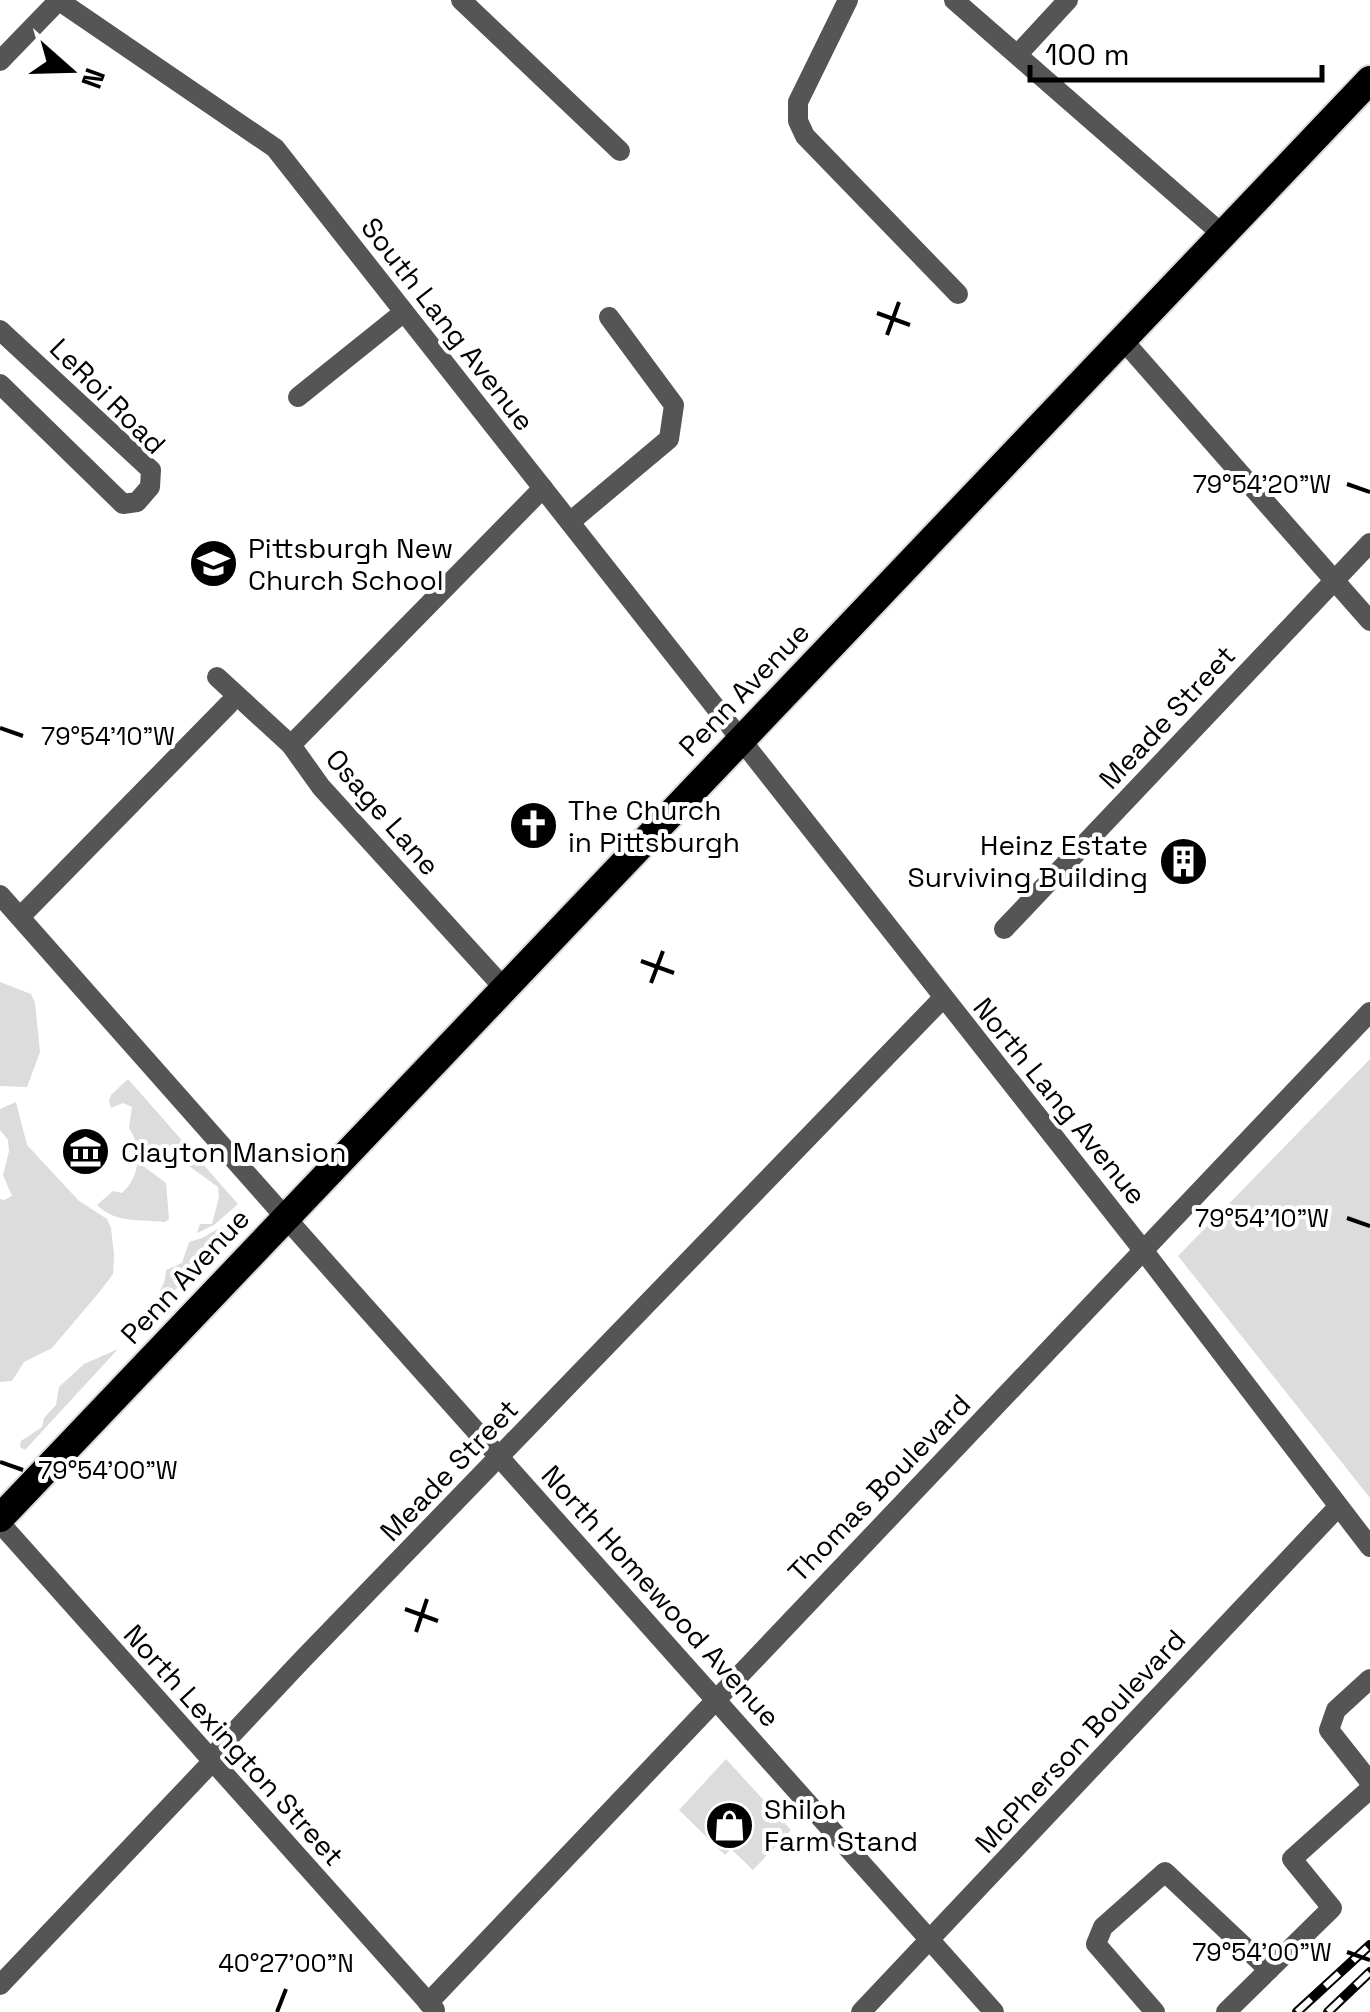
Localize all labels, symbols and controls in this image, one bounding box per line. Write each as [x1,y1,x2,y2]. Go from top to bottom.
north arrow [20,20,120,120]
scale bar [1030,20,1322,82]
text: 100 m [1045,35,1130,74]
text: N [73,64,114,94]
street label: South Lang Avenue [353,210,543,438]
street label: LeRoi Road [42,330,174,462]
text: 79°54'20"W [1193,468,1331,500]
place label: Pittsburgh New Church School [248,530,453,598]
school or university icon: Pittsburgh New Church School [187,538,239,590]
street label: Penn Avenue [671,614,817,764]
street label: Meade Street [1091,637,1243,797]
text: 79°54'10"W [41,720,175,752]
street label: Osage Lane [318,741,448,883]
place label: The Church in Pittsburgh [568,792,740,860]
church icon: The Church in Pittsburgh [507,800,559,852]
place label: Heinz Estate Surviving Building [908,827,1148,895]
building icon: Heinz Estate Surviving Building [1157,835,1209,887]
street label: North Lang Avenue [965,990,1155,1212]
museum icon: Clayton Mansion [60,1126,112,1178]
place label: Clayton Mansion [121,1134,346,1170]
street label: Penn Avenue [113,1200,257,1352]
text: 79°54'10"W [1195,1202,1329,1234]
street label: Thomas Boulevard [780,1386,978,1590]
street label: Meade Street [372,1391,526,1549]
text: 79°54'00"W [38,1454,178,1486]
street label: North Homewood Avenue [534,1458,788,1734]
street label: North Lexington Street [116,1617,352,1873]
street label: McPherson Boulevard [967,1622,1193,1860]
place label: Shiloh Farm Stand [764,1791,918,1859]
shop icon: Shiloh Farm Stand [703,1799,755,1851]
text: 79°54'00"W [1192,1936,1332,1968]
text: 40°27'00"N [218,1947,354,1979]

